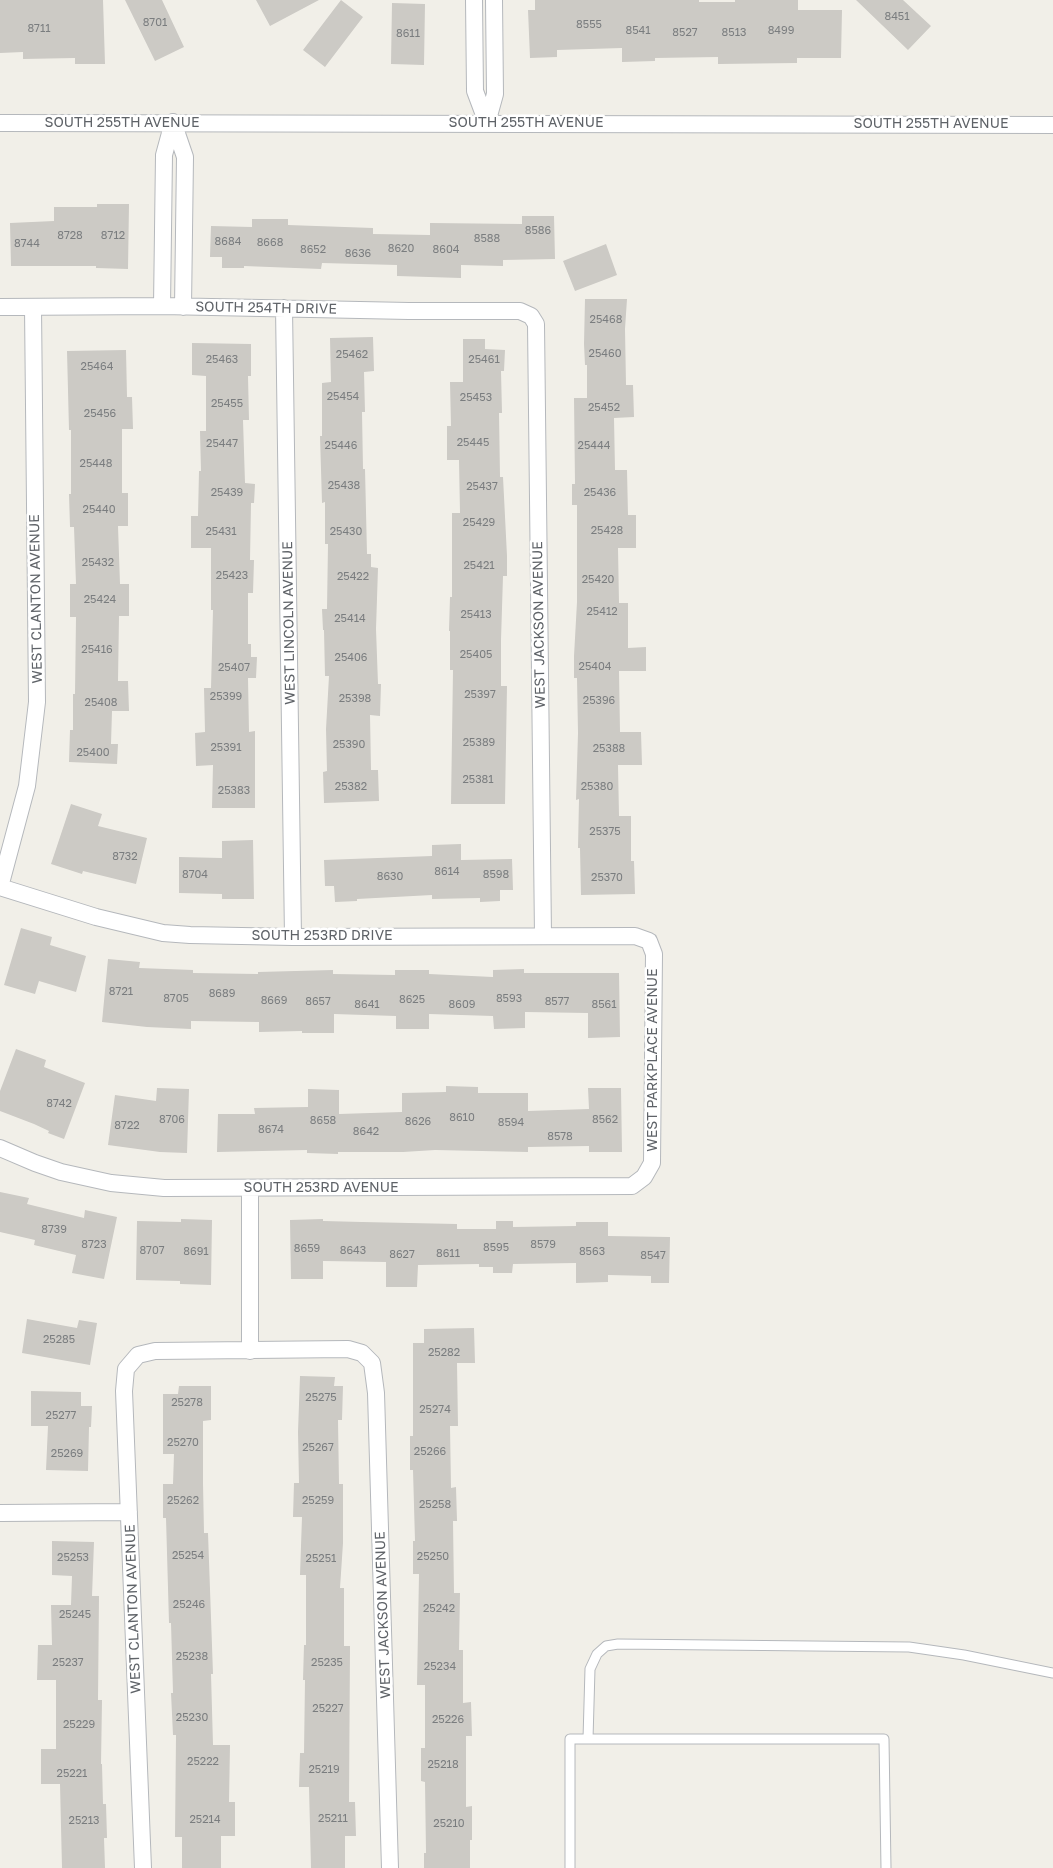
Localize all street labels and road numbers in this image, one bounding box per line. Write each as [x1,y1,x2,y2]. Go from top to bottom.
street label: SOUTH 255TH AVENUE [45,115,199,131]
street label: SOUTH 255TH AVENUE [449,115,603,131]
street label: SOUTH 255TH AVENUE [854,116,1008,132]
street label: SOUTH 254TH DRIVE [195,298,337,318]
street label: WEST CLANTON AVENUE [26,514,46,684]
street label: WEST LINCOLN AVENUE [279,541,299,705]
street label: WEST JACKSON AVENUE [529,541,549,709]
street label: SOUTH 253RD DRIVE [251,928,393,944]
street label: WEST PARKPLACE AVENUE [645,968,661,1152]
street label: SOUTH 253RD AVENUE [243,1180,399,1196]
street label: WEST CLANTON AVENUE [122,1524,144,1694]
street label: WEST JACKSON AVENUE [372,1531,394,1699]

